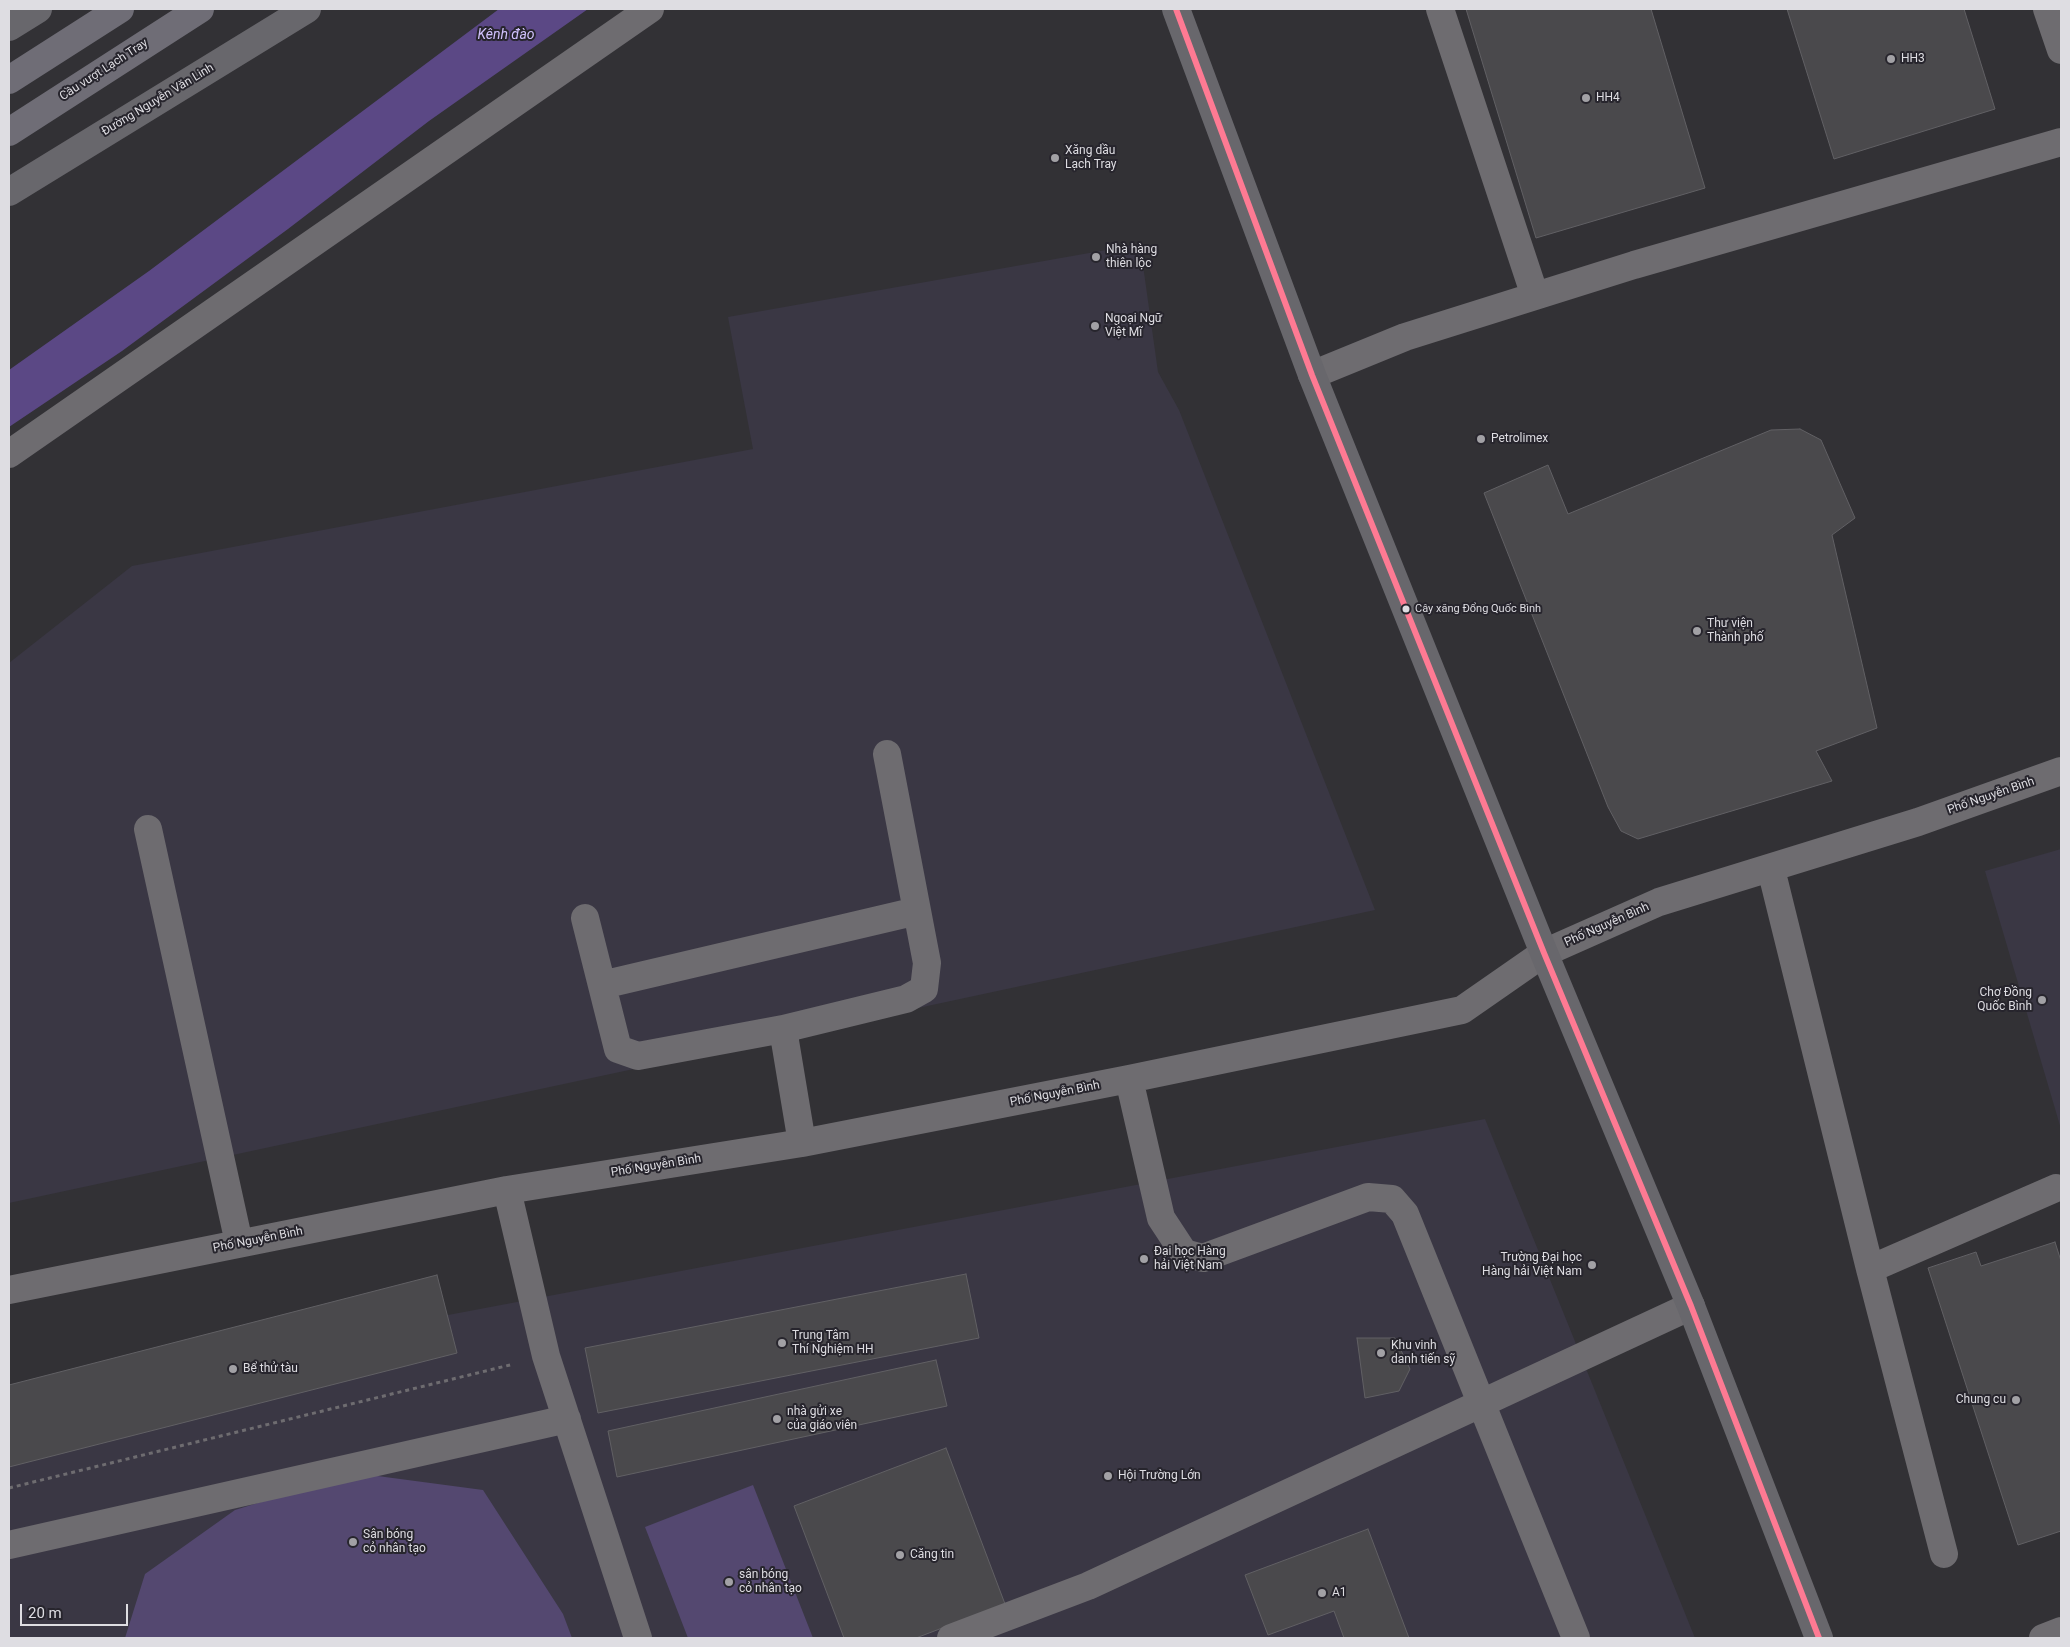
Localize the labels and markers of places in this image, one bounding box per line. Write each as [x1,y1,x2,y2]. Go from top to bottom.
place label: HH3 [1901,52,1925,66]
marker: HH3 [1885,53,1897,65]
place label: HH4 [1596,91,1620,105]
marker: HH4 [1580,92,1592,104]
place label: Xăng dầu Lạch Tray [1065,144,1117,172]
marker: Xăng dầu Lạch Tray [1049,152,1061,164]
place label: Nhà hàng thiên lộc [1106,243,1157,271]
marker: Nhà hàng thiên lộc [1090,251,1102,263]
place label: Ngoại Ngữ Việt Mĩ [1105,312,1162,340]
marker: Ngoại Ngữ Việt Mĩ [1089,320,1101,332]
place label: Petrolimex [1491,432,1548,446]
marker: Petrolimex [1475,433,1487,445]
place label: Cây xăng Đổng Quốc Bình [1415,602,1541,616]
marker: Cây xăng Đổng Quốc Bình [1401,604,1411,614]
place label: Thư viện Thành phố [1707,617,1764,645]
marker: Thư viện Thành phố [1691,625,1703,637]
place label: Chợ Đồng Quốc Bình [1977,986,2032,1014]
marker: Chợ Đồng Quốc Bình [2036,994,2048,1006]
place label: Đại học Hàng hải Việt Nam [1154,1245,1226,1273]
place label: Trường Đại học Hàng hải Việt Nam [1482,1251,1582,1279]
marker: Đại học Hàng hải Việt Nam [1138,1253,1150,1265]
marker: Trường Đại học Hàng hải Việt Nam [1586,1259,1598,1271]
place label: Trung Tâm Thí Nghiệm HH [792,1329,874,1357]
marker: Trung Tâm Thí Nghiệm HH [776,1337,788,1349]
place label: Khu vinh danh tiến sỹ [1391,1339,1455,1367]
marker: Khu vinh danh tiến sỹ [1375,1347,1387,1359]
place label: Bể thử tàu [243,1362,298,1376]
marker: Bể thử tàu [227,1363,239,1375]
place label: Chung cu [1956,1393,2006,1407]
marker: Chung cu [2010,1394,2022,1406]
place label: nhà gửi xe của giáo viên [787,1405,857,1433]
marker: nhà gửi xe của giáo viên [771,1413,783,1425]
place label: Hội Trường Lớn [1118,1469,1201,1483]
marker: Hội Trường Lớn [1102,1470,1114,1482]
place label: Sân bóng cỏ nhân tạo [363,1528,426,1556]
marker: Sân bóng cỏ nhân tạo [347,1536,359,1548]
place label: Căng tin [910,1548,954,1562]
marker: Căng tin [894,1549,906,1561]
place label: sân bóng cỏ nhân tạo [739,1568,802,1596]
marker: sân bóng cỏ nhân tạo [723,1576,735,1588]
place label: A1 [1332,1586,1347,1600]
marker: A1 [1316,1587,1328,1599]

